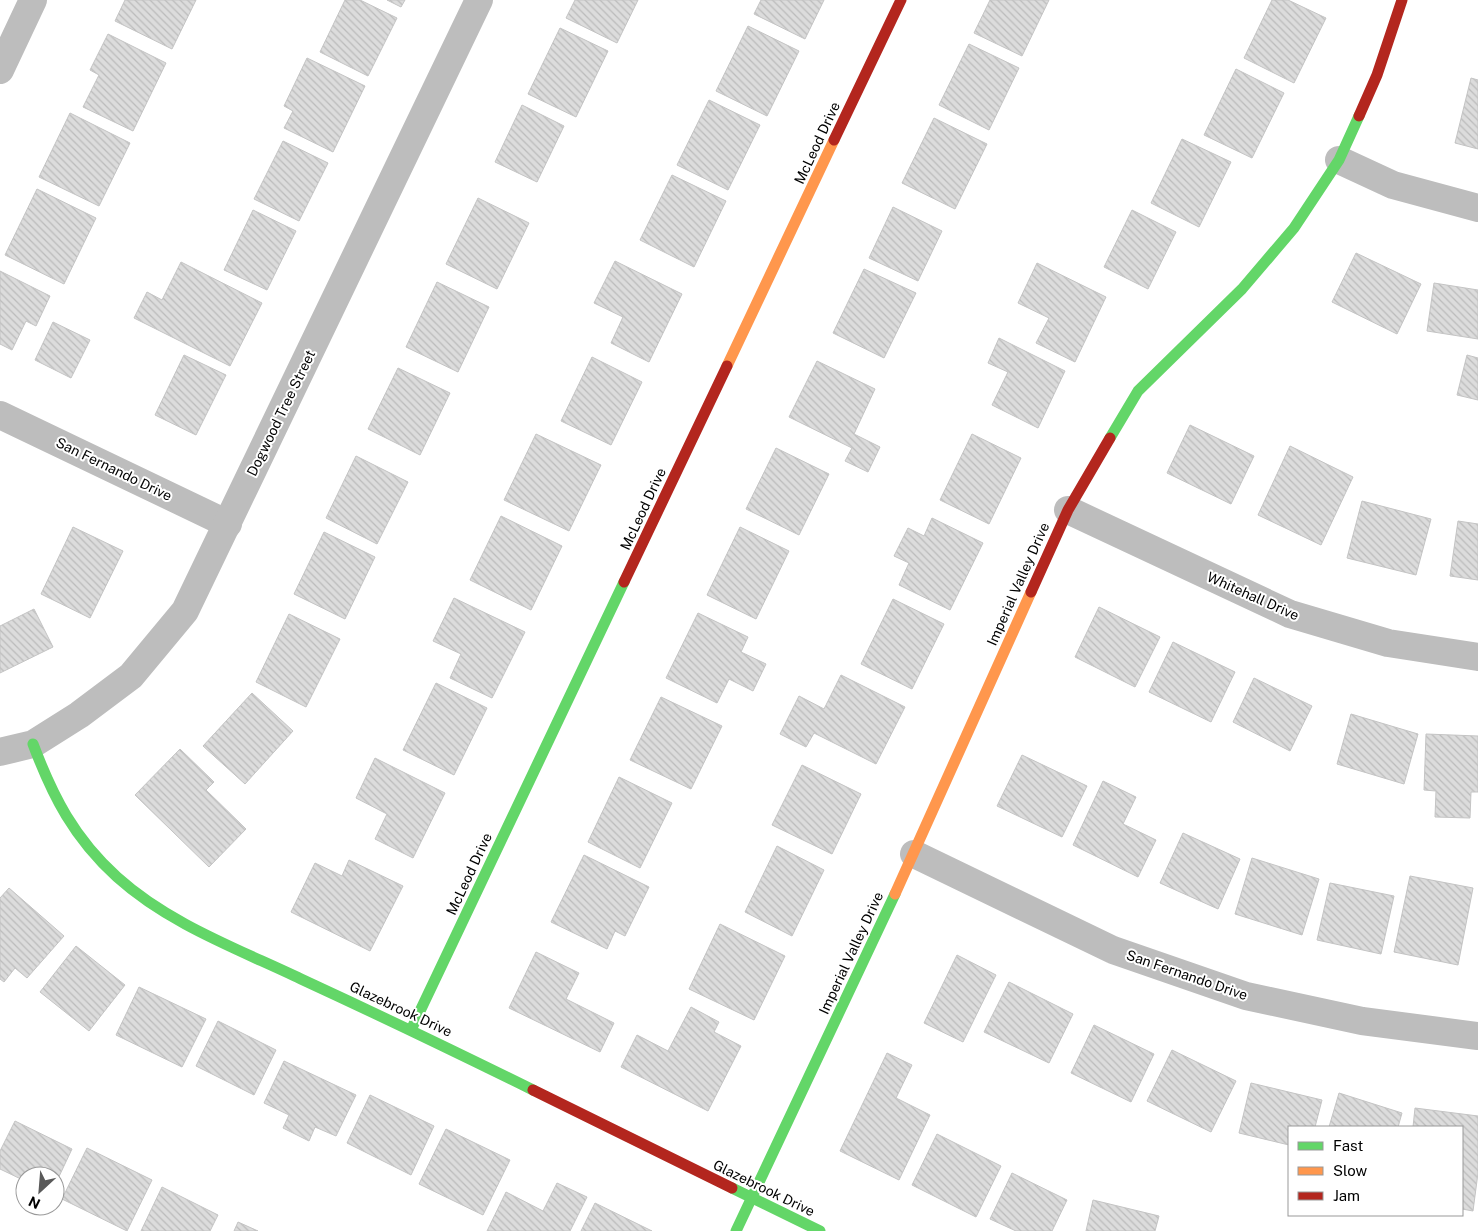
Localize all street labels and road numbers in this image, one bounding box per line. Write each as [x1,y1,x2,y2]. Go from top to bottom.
street label: McLeod Drive [791,99,843,187]
street label: Dogwood Tree Street [244,348,318,478]
street label: San Fernando Drive [53,434,175,504]
street label: McLeod Drive [617,465,669,553]
street label: Imperial Valley Drive [984,520,1052,648]
street label: Whitehall Drive [1205,569,1302,623]
street label: McLeod Drive [443,830,495,918]
street label: Imperial Valley Drive [816,889,886,1017]
street label: San Fernando Drive [1124,947,1250,1003]
street label: Glazebrook Drive [347,978,455,1040]
street label: Glazebrook Drive [711,1156,817,1220]

